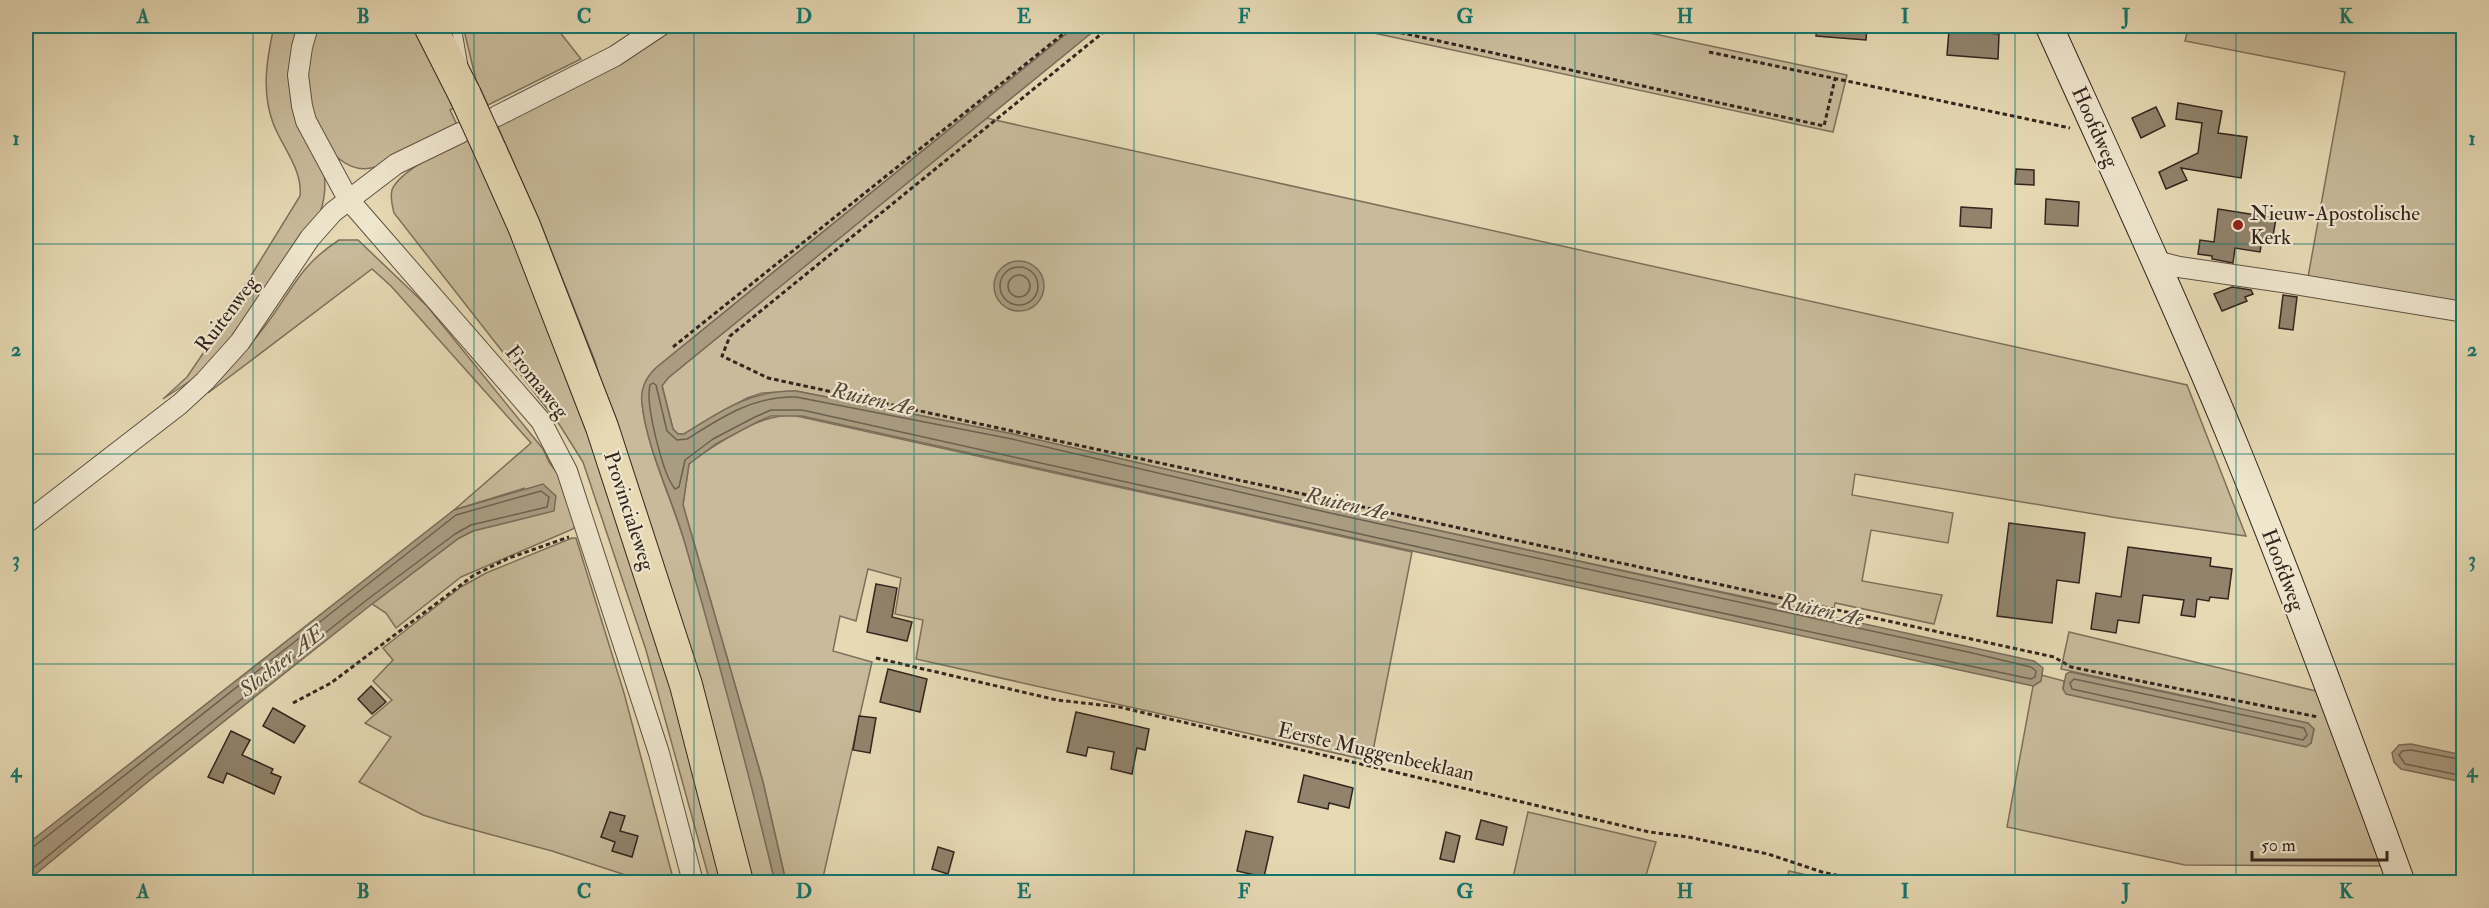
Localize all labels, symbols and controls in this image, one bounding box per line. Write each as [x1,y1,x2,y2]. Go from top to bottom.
text: A [136,4,150,29]
text: B [356,4,370,29]
text: C [577,4,591,29]
text: D [796,4,812,29]
text: E [1017,4,1032,29]
text: F [1238,4,1251,29]
text: G [1457,4,1474,29]
text: H [1677,4,1693,29]
text: I [1901,4,1909,29]
text: J [2121,4,2130,29]
text: K [2339,4,2354,29]
street label: Hoofdweg [2065,82,2125,172]
text: 1 [12,126,20,151]
text: 1 [2468,126,2476,151]
place label: Nieuw-Apostolische Kerk [2250,200,2420,251]
marker: Nieuw-Apostolische Kerk [2231,218,2245,232]
street label: Ruitenweg [189,270,265,358]
text: 2 [11,337,21,362]
text: 2 [2467,337,2477,362]
street label: Fromaweg [499,340,575,425]
water label: Ruiten Ae [828,376,918,422]
street label: Provincialeweg [597,448,661,575]
water label: Ruiten Ae [1302,481,1392,527]
street label: Hoofdweg [2255,525,2311,616]
text: 3 [12,547,20,572]
text: 3 [2468,547,2476,572]
water label: Ruiten Ae [1777,587,1867,633]
water label: Slochter AE [233,619,331,704]
street label: Eerste Muggenbeeklaan [1275,716,1477,788]
text: 4 [10,758,23,783]
text: 4 [2466,758,2479,783]
scale bar [2252,824,2387,862]
text: 50 m [2261,834,2296,857]
text: A [136,879,150,904]
text: B [356,879,370,904]
text: C [577,879,591,904]
text: D [796,879,812,904]
text: E [1017,879,1032,904]
text: F [1238,879,1251,904]
text: G [1457,879,1474,904]
text: H [1677,879,1693,904]
text: I [1901,879,1909,904]
text: J [2121,879,2130,904]
text: K [2339,879,2354,904]

